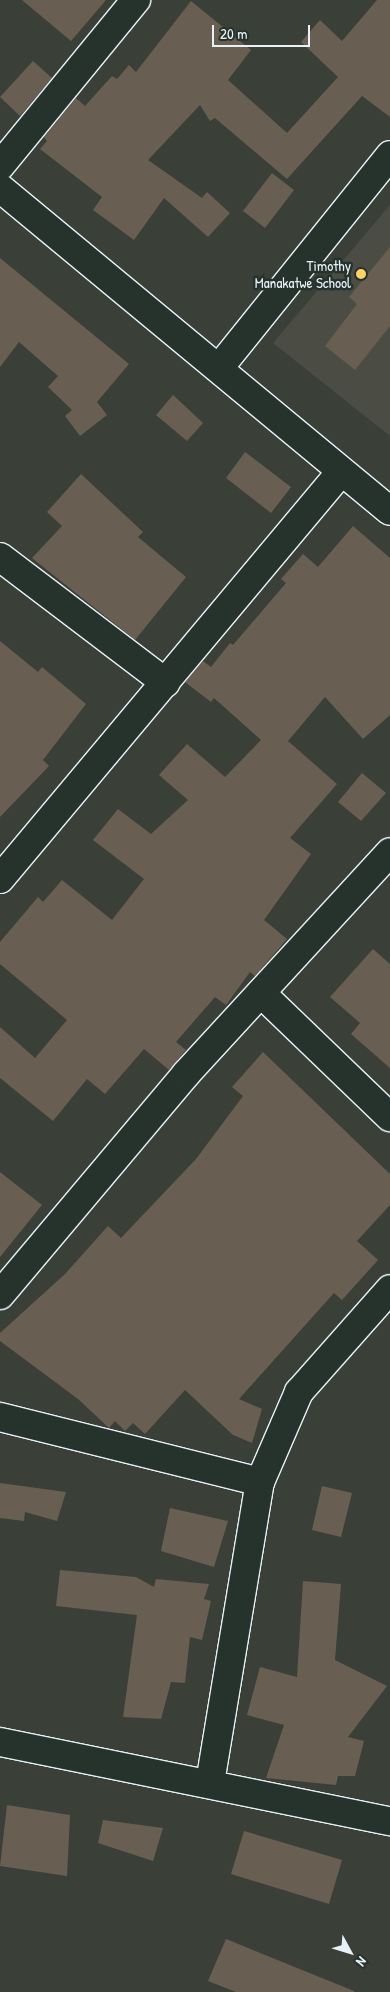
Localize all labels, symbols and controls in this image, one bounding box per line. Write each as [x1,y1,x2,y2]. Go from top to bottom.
scale bar [215,15,312,47]
text: 20 m [220,23,247,44]
place label: Timothy Manakatwe School [255,256,351,291]
marker: Timothy Manakatwe School [355,268,367,280]
north arrow [325,1927,375,1977]
text: N [352,1953,372,1971]

